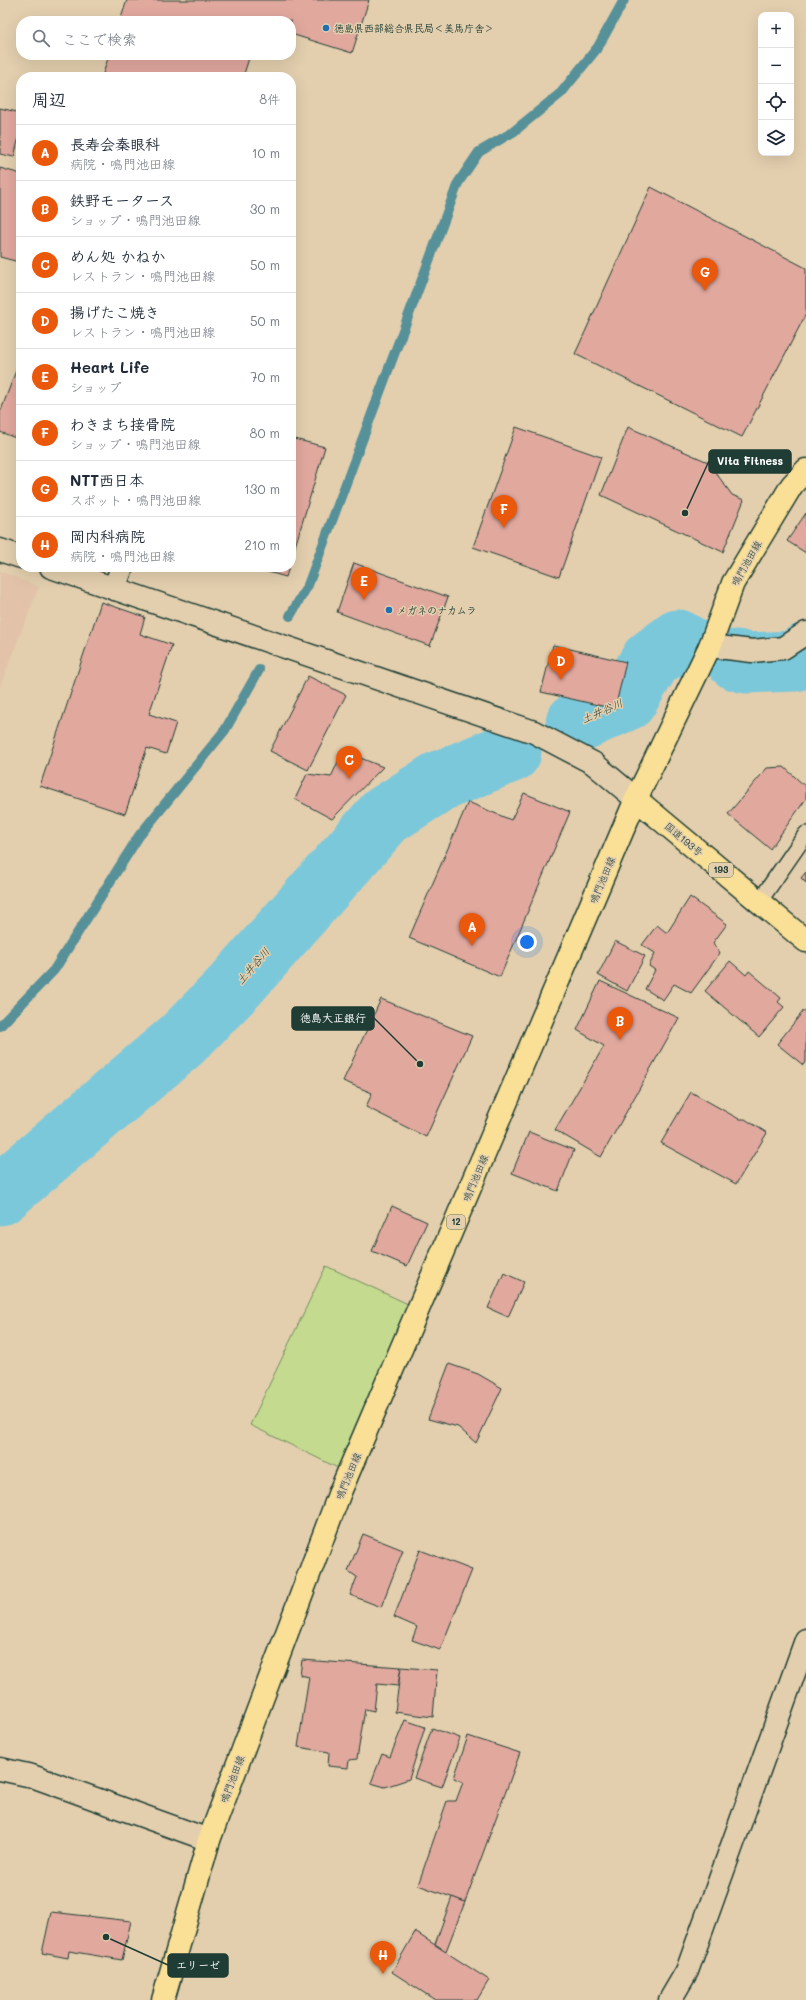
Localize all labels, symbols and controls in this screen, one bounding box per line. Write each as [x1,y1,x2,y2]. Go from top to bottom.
map controls [758,12,794,156]
button: + [758,12,794,48]
search box [16,16,296,60]
place label: 徳島県西部総合県民局＜美馬庁舎＞ [334,21,494,35]
marker: 徳島県西部総合県民局＜美馬庁舎＞ [321,23,331,33]
icon: search [30,27,52,49]
text: ここで検索 [62,29,137,49]
button: − [758,48,794,84]
button: locate [758,84,794,120]
text: 周辺 [32,88,66,110]
text: 8件 [259,90,280,107]
button: layers [758,120,794,156]
text: 長寿会秦眼科 [70,134,160,154]
text: A [40,144,50,161]
text: 10 m [252,144,280,161]
text: 病院 · 鳴門池田線 [70,155,175,172]
text: 鉄野モータース [70,190,174,210]
text: B [41,200,49,217]
text: 30 m [250,200,280,217]
text: ショップ · 鳴門池田線 [70,211,200,228]
text: めん処 かねか [70,246,165,266]
text: C [40,256,50,273]
text: 50 m [250,256,280,273]
pin: G [692,258,718,291]
text: レストラン · 鳴門池田線 [70,267,215,284]
text: 揚げたこ焼き [70,302,160,322]
text: D [40,312,50,329]
text: 50 m [250,312,280,329]
text: レストラン · 鳴門池田線 [70,323,215,340]
text: Heart Life [70,357,149,377]
text: E [41,368,49,385]
text: 70 m [250,368,280,385]
text: ショップ [70,378,121,395]
text: わきまち接骨院 [70,414,175,434]
text: F [41,424,49,441]
text: 80 m [250,424,280,441]
text: ショップ · 鳴門池田線 [70,435,200,452]
callout: Vita Fitness [709,450,791,473]
text: Vita Fitness [717,453,784,468]
text: NTT西日本 [70,470,144,490]
text: G [40,480,50,497]
text: 130 m [244,480,280,497]
text: スポット · 鳴門池田線 [70,491,201,508]
pin: F [491,495,517,528]
text: 岡内科病院 [70,526,145,546]
text: H [40,536,50,553]
text: 210 m [244,536,280,553]
street label: 鳴門池田線 [727,538,765,588]
text: 病院 · 鳴門池田線 [70,547,175,564]
pin: E [351,567,377,600]
place label: メガネのナカムラ [397,603,477,617]
marker: メガネのナカムラ [384,605,394,615]
pin: D [548,647,574,680]
water label: 土井谷川 [579,695,625,726]
pin: C [336,746,362,779]
street label: 国道193号 [662,819,706,859]
street label: 鳴門池田線 [586,854,618,906]
road number: 193 [709,863,733,877]
pin: A [459,913,485,946]
your location [517,932,537,952]
water label: 土井谷川 [233,944,273,987]
callout: 徳島大正銀行 [292,1007,374,1030]
pin: B [607,1007,633,1040]
text: 徳島大正銀行 [300,1010,366,1025]
street label: 鳴門池田線 [459,1152,491,1204]
road number: 12 [447,1215,465,1229]
street label: 鳴門池田線 [332,1450,364,1502]
street label: 鳴門池田線 [217,1753,247,1805]
pin: H [370,1941,396,1974]
callout: エリーゼ [168,1954,228,1977]
text: エリーゼ [176,1957,220,1972]

